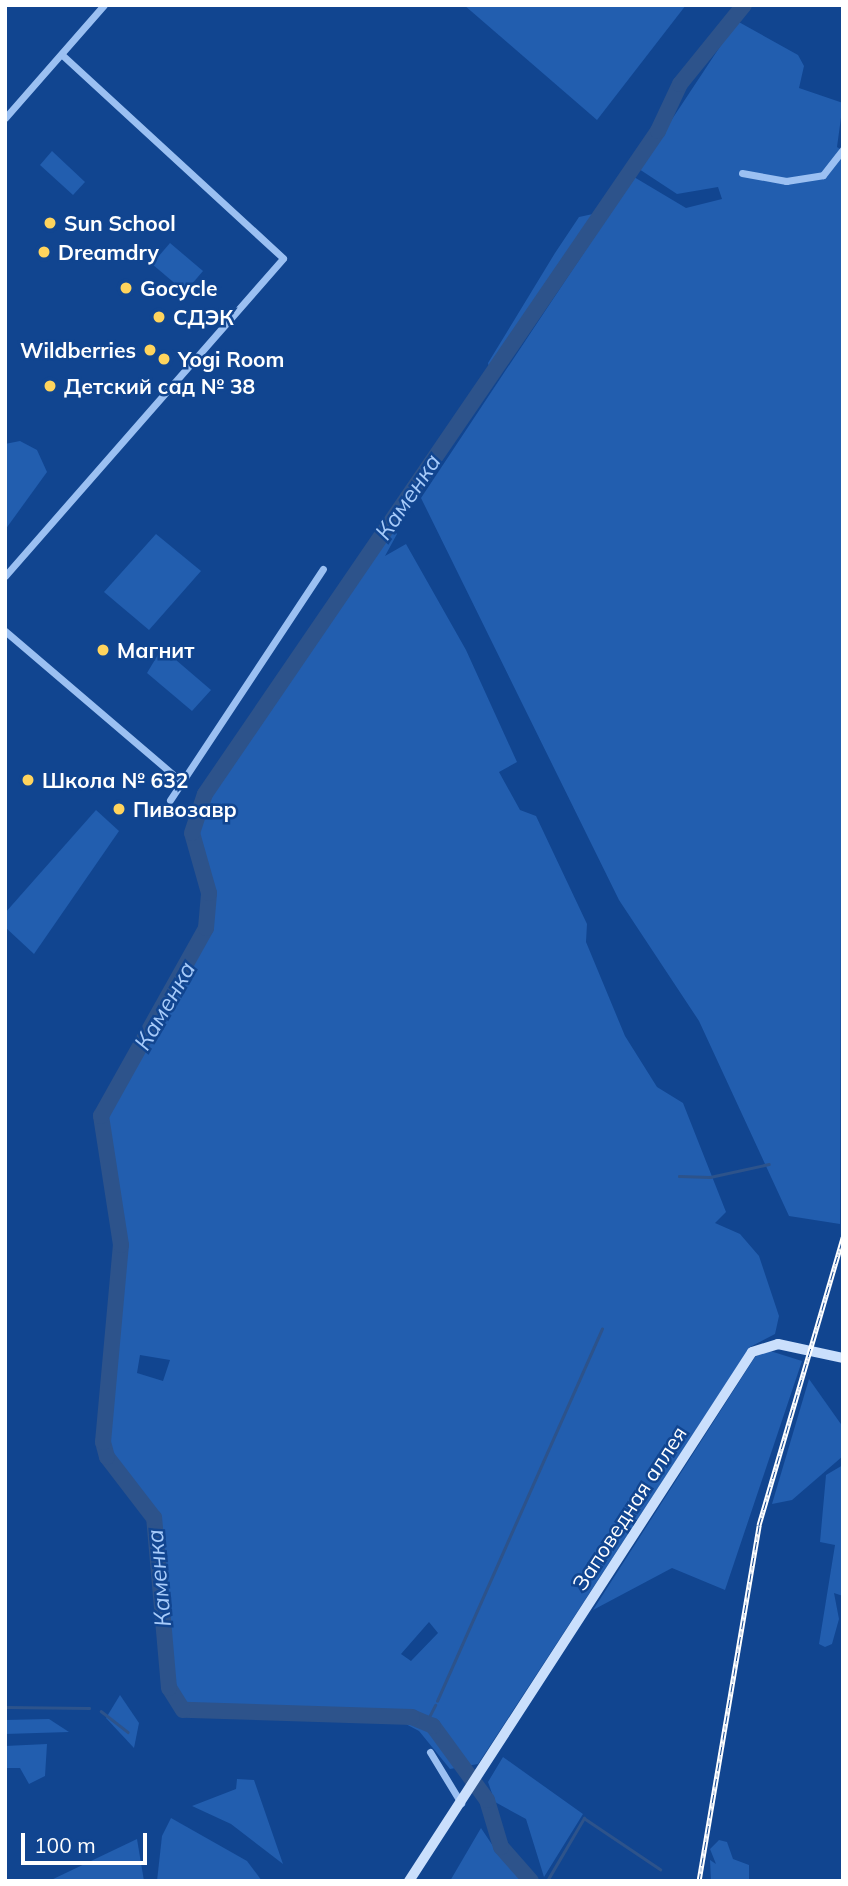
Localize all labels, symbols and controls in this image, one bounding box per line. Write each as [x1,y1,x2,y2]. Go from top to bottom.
place label: Sun School [64,210,176,236]
marker: Sun School [42,215,58,231]
place label: Dreamdry [58,239,159,265]
marker: Dreamdry [36,244,52,260]
place label: Gocycle [140,275,217,301]
marker: Gocycle [118,280,134,296]
place label: СДЭК [173,304,234,330]
marker: СДЭК [151,309,167,325]
place label: Wildberries [20,337,136,363]
marker: Wildberries [142,342,158,358]
place label: Yogi Room [178,346,284,372]
marker: Yogi Room [156,351,172,367]
place label: Детский сад № 38 [64,373,255,399]
marker: Детский сад № 38 [42,378,58,394]
water label: Каменка [369,449,447,545]
place label: Магнит [117,637,194,663]
marker: Магнит [95,642,111,658]
place label: Школа № 632 [42,767,188,793]
marker: Школа № 632 [20,772,36,788]
place label: Пивозавр [133,796,237,822]
marker: Пивозавр [111,801,127,817]
water label: Каменка [129,957,201,1055]
street label: Заповедная аллея [567,1421,691,1595]
water label: Каменка [141,1528,177,1628]
scale bar [24,1820,150,1864]
text: 100 m [34,1832,96,1858]

